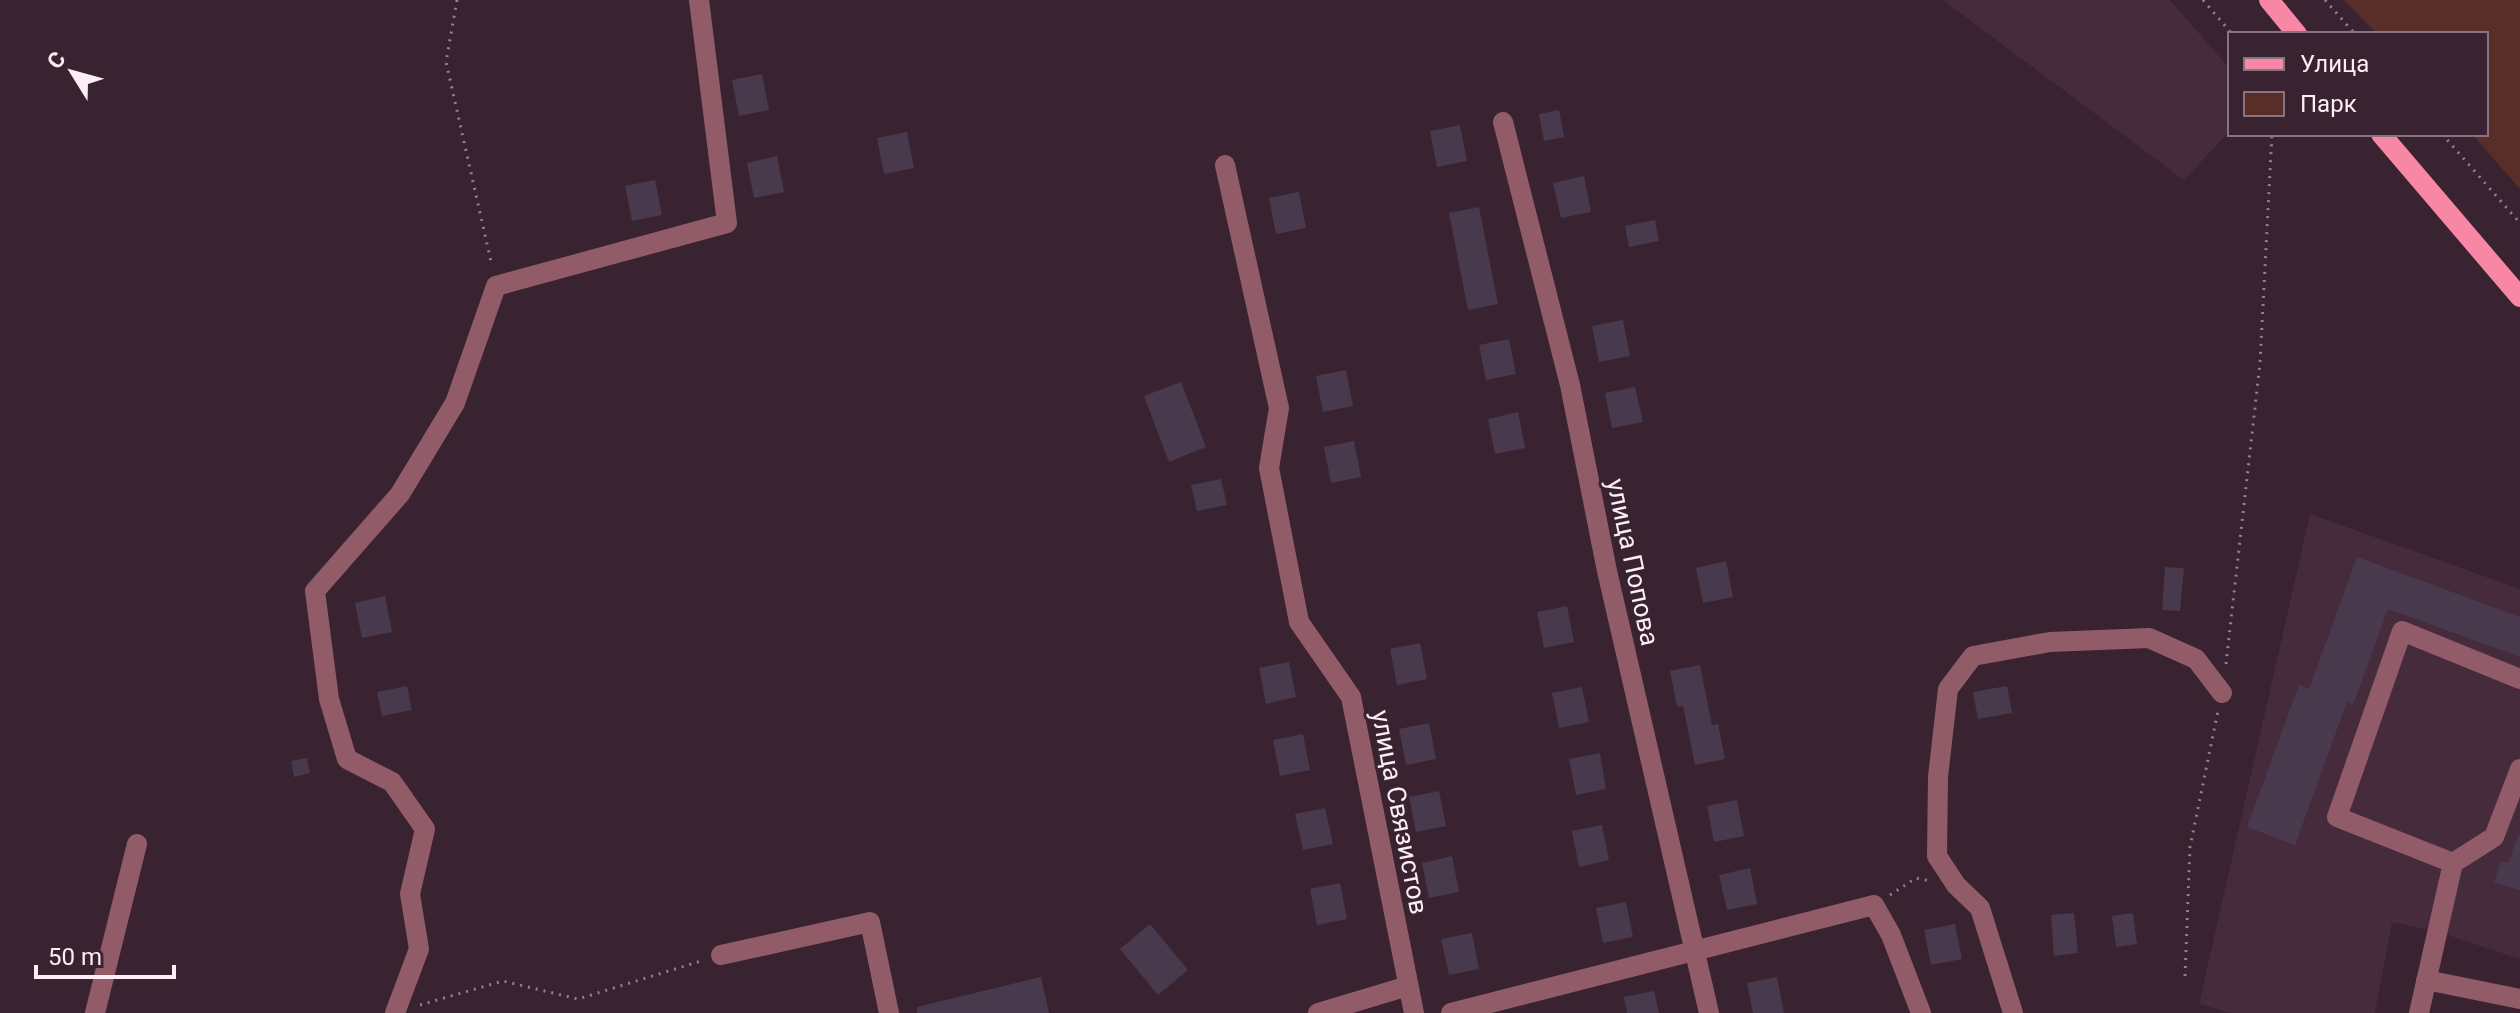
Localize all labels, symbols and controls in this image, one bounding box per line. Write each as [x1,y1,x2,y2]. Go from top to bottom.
north arrow [32,32,112,112]
legend [2228,32,2488,136]
text: С [42,47,71,74]
text: Улица [2300,50,2369,78]
text: Парк [2300,90,2357,118]
street label: улица Попова [1601,476,1665,648]
street label: улица Связистов [1365,707,1435,917]
scale bar [36,929,174,979]
text: 50 m [48,943,102,971]

